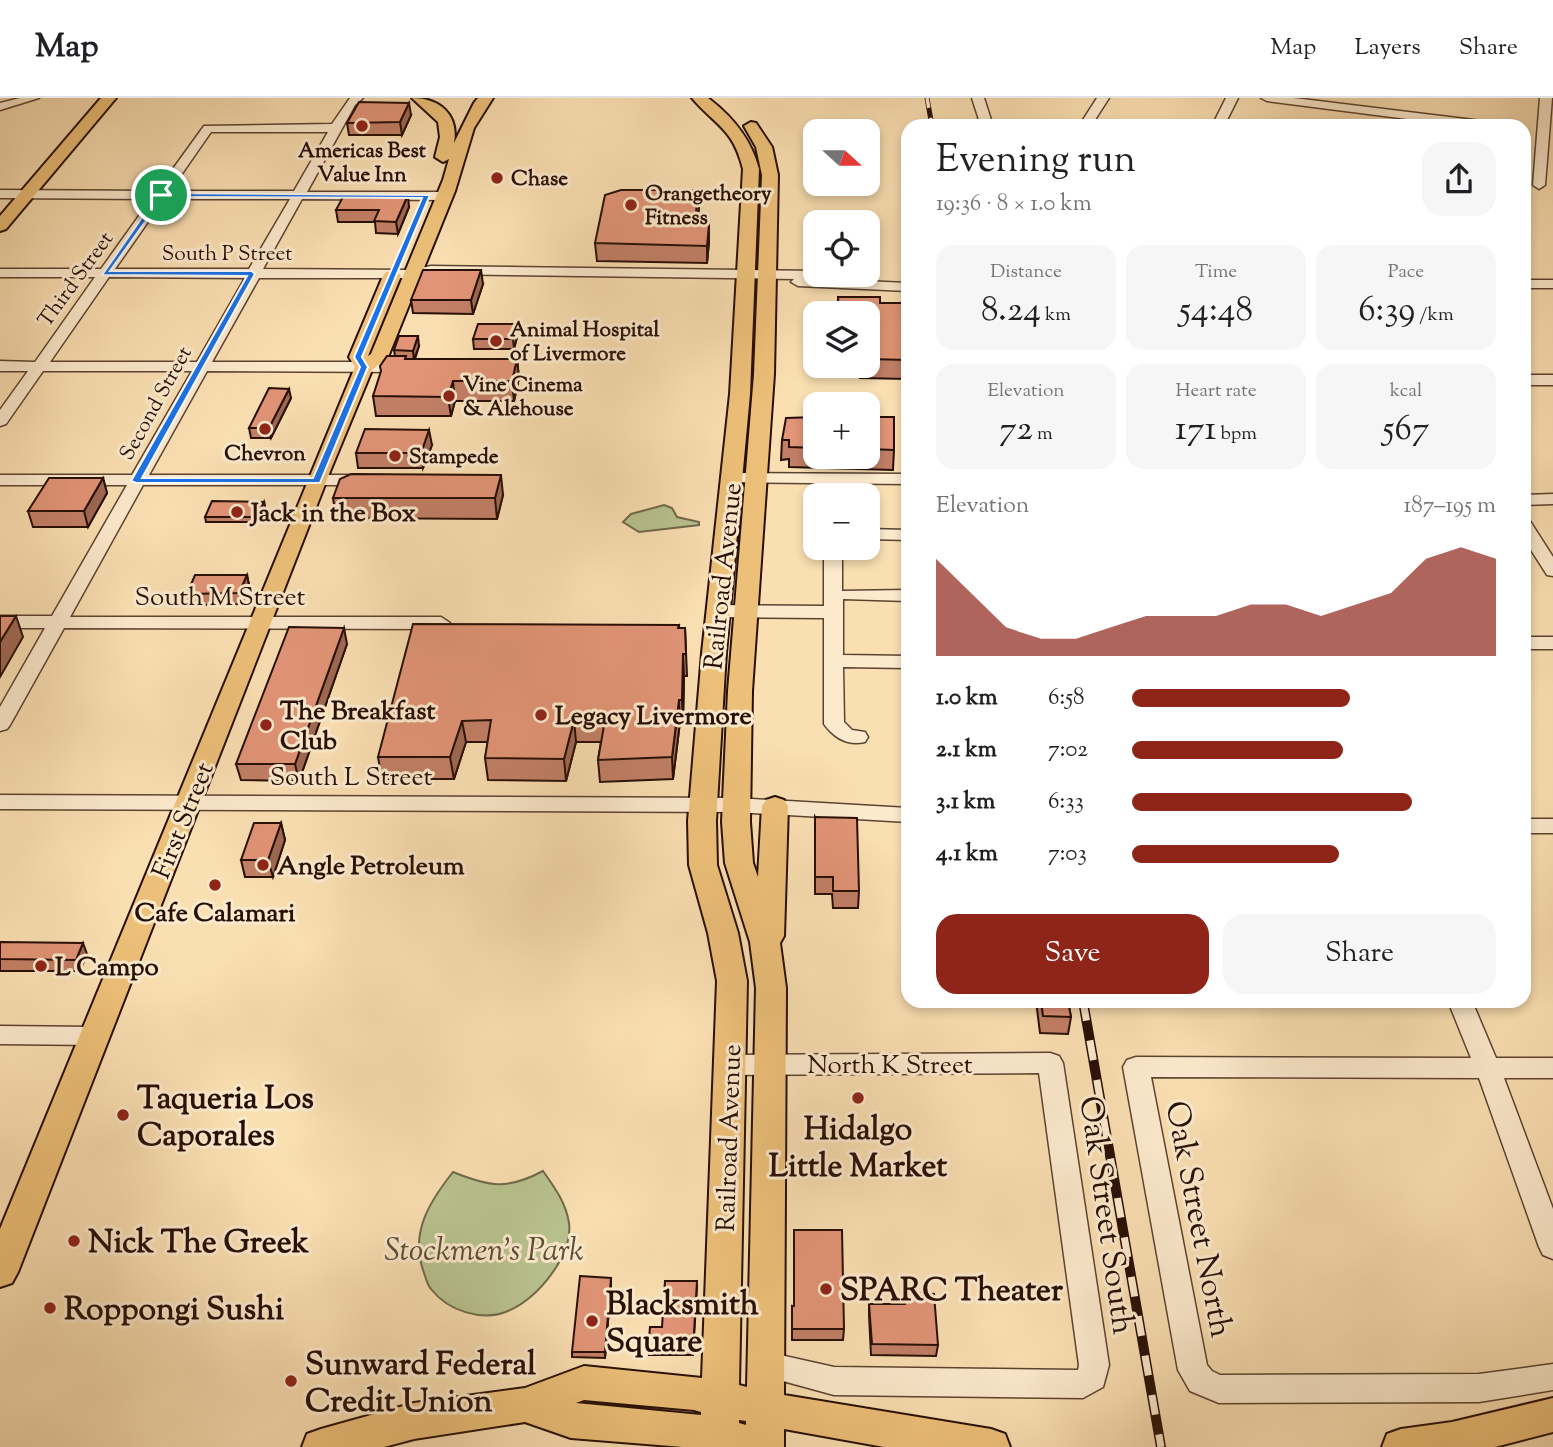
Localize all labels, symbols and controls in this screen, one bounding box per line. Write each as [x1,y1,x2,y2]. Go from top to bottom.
text: Map [35,24,99,72]
text: Map [1270,31,1316,65]
text: Layers [1354,31,1421,65]
text: Share [1459,31,1518,65]
marker: Americas Best Value Inn [354,118,370,134]
north arrow [803,119,880,196]
map controls [803,119,880,560]
text: Evening run [936,135,1136,189]
place label: Americas Best Value Inn [298,137,427,191]
button: share [1422,142,1496,216]
pin [131,165,191,225]
place label: Chase [511,165,568,195]
marker: Chase [489,170,505,186]
icon: arrive [142,176,180,214]
place label: Orangetheory Fitness [645,180,772,234]
text: 19:36 · 8 × 1.0 km [936,188,1092,221]
marker: Orangetheory Fitness [623,197,639,213]
button: locate [803,210,880,287]
street label: Third Street [32,226,121,334]
street label: South P Street [162,240,292,270]
text: Distance [990,259,1062,286]
text: Time [1195,259,1237,286]
text: Pace [1388,259,1424,286]
text: 8.24 [981,286,1041,337]
text: 54:48 [1179,286,1253,337]
text: 6:39 [1358,286,1415,337]
button: layers [803,301,880,378]
text: km [1041,302,1071,329]
text: /km [1415,302,1454,329]
place label: Animal Hospital of Livermore [510,316,660,370]
marker: Animal Hospital of Livermore [488,333,504,349]
street label: Second Street [113,342,200,466]
place label: Vine Cinema & Alehouse [463,371,583,425]
text: Elevation [987,378,1065,405]
text: Heart rate [1175,378,1257,405]
text: kcal [1390,378,1422,405]
marker: Vine Cinema & Alehouse [441,388,457,404]
button: + [803,392,880,469]
text: 72 [999,405,1033,456]
text: 171 [1175,405,1216,456]
text: 567 [1383,405,1429,456]
marker: Chevron [257,421,273,437]
text: m [1033,421,1053,448]
text: bpm [1216,421,1257,448]
place label: Chevron [224,440,306,470]
place label: Stampede [409,443,499,473]
marker: Stampede [387,448,403,464]
street label: Railroad Avenue [696,481,753,672]
button: − [803,483,880,560]
text: Elevation [936,490,1029,523]
text: 187–195 m [1404,490,1496,523]
place label: Jack in the Box [249,496,416,533]
marker: Jack in the Box [229,504,245,520]
street label: South M Street [135,580,306,617]
text: 1.0 km [936,682,998,715]
text: 6:58 [1048,682,1085,715]
place label: The Breakfast Club [280,694,436,761]
place label: Legacy Livermore [555,699,752,736]
marker: Legacy Livermore [533,707,549,723]
marker: The Breakfast Club [258,717,274,733]
text: 2.1 km [936,734,997,767]
text: 7:02 [1048,734,1088,767]
street label: First Street [144,757,225,885]
street label: South L Street [270,760,432,797]
text: 3.1 km [936,786,995,819]
text: 6:33 [1048,786,1084,819]
text: 4.1 km [936,838,998,871]
text: 7:03 [1048,838,1087,871]
place label: Angle Petroleum [277,849,465,886]
marker: Angle Petroleum [255,857,271,873]
marker: Cafe Calamari [207,877,223,893]
place label: Cafe Calamari [135,896,296,933]
button: Save [936,914,1209,994]
button: Share [1223,914,1496,994]
place label: L Campo [55,950,159,987]
marker: L Campo [33,958,49,974]
street label: Railroad Avenue [709,1044,752,1233]
street label: North K Street [807,1048,973,1085]
place label: Taqueria Los Caporales [137,1077,314,1160]
marker: Hidalgo Little Market [850,1090,866,1106]
street label: Oak Street South [1066,1093,1145,1338]
street label: Oak Street North [1152,1097,1243,1342]
marker: Taqueria Los Caporales [115,1107,131,1123]
place label: Hidalgo Little Market [769,1108,947,1191]
place label: Nick The Greek [88,1221,309,1267]
park label: Stockmen's Park [384,1229,584,1275]
marker: Nick The Greek [66,1233,82,1249]
place label: SPARC Theater [840,1269,1064,1315]
marker: SPARC Theater [818,1281,834,1297]
place label: Blacksmith Square [606,1283,759,1366]
place label: Roppongi Sushi [64,1288,284,1334]
marker: Roppongi Sushi [42,1300,58,1316]
marker: Blacksmith Square [584,1313,600,1329]
place label: Sunward Federal Credit Union [305,1343,536,1426]
marker: Sunward Federal Credit Union [283,1373,299,1389]

